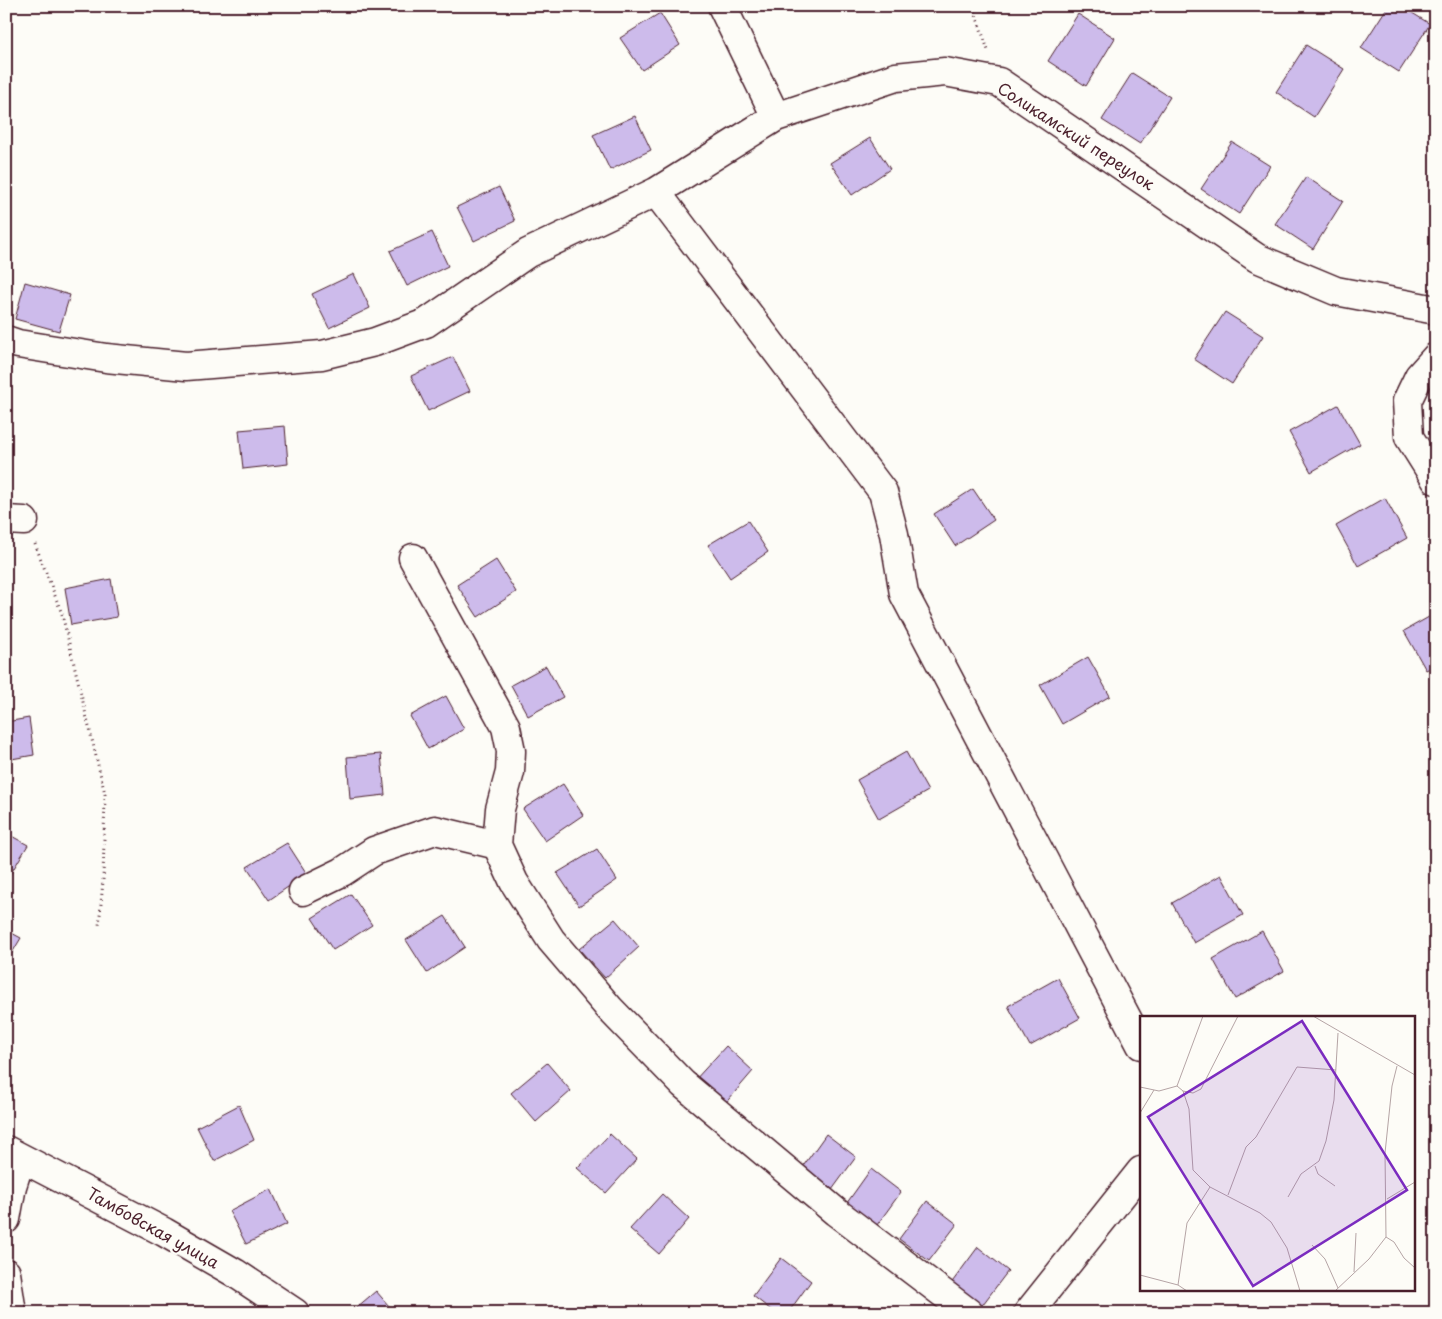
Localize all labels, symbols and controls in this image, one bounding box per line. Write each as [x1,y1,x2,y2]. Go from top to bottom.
street label: Соликамский переулок [993,75,1160,195]
inset map [1140,1016,1414,1292]
street label: Тамбовская улица [83,1181,224,1274]

